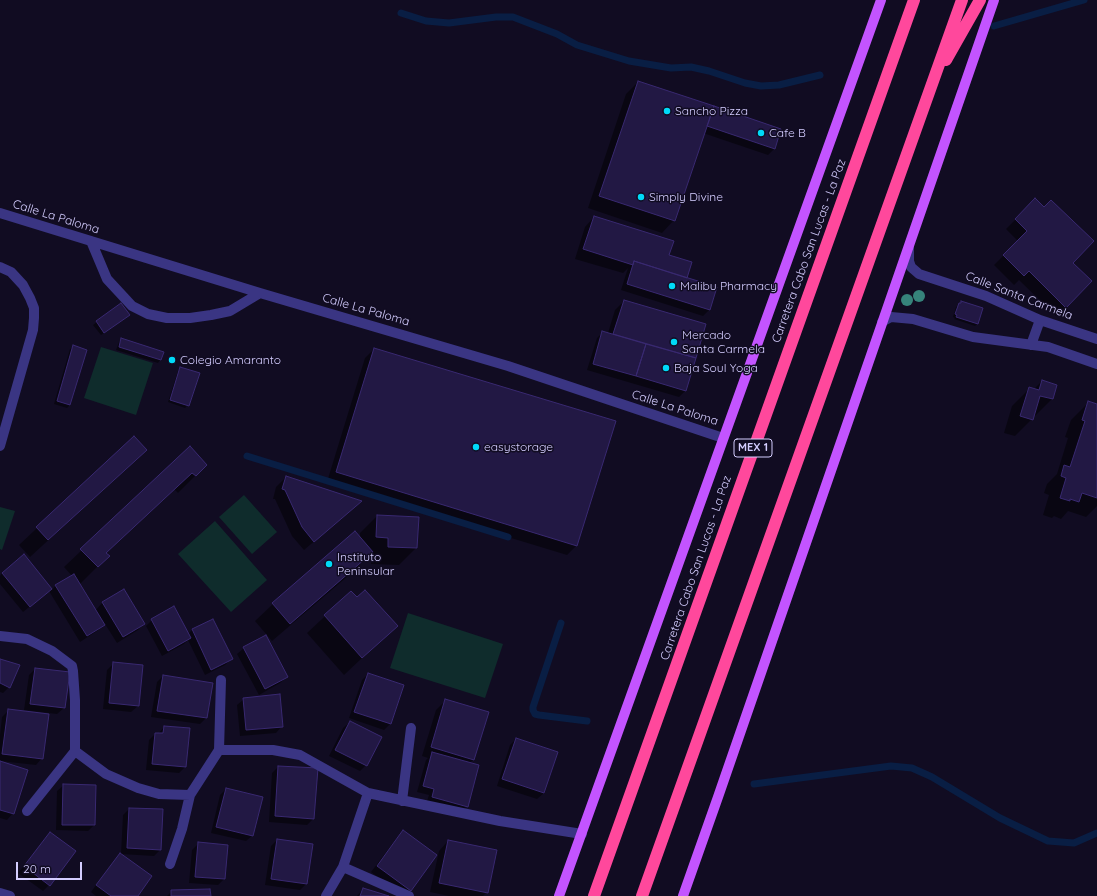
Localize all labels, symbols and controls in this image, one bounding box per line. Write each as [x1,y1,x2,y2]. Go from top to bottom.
place label: Sancho Pizza [675,104,748,118]
marker: Sancho Pizza [662,106,672,116]
place label: Cafe B [769,126,806,140]
marker: Cafe B [756,128,766,138]
street label: Carretera Cabo San Lucas - La Paz [769,157,849,345]
place label: Simply Divine [649,190,723,204]
marker: Simply Divine [636,192,646,202]
street label: Calle La Paloma [11,197,101,237]
street label: Calle Santa Carmela [963,269,1075,323]
place label: Malibu Pharmacy [680,279,777,293]
marker: Malibu Pharmacy [667,281,677,291]
street label: Calle La Paloma [321,291,411,329]
place label: Mercado Santa Carmela [682,328,765,356]
marker: Mercado Santa Carmela [669,337,679,347]
place label: Colegio Amaranto [180,353,281,367]
marker: Colegio Amaranto [167,355,177,365]
place label: Baja Soul Yoga [674,361,758,375]
marker: Baja Soul Yoga [661,363,671,373]
street label: Calle La Paloma [630,387,720,429]
road number: MEX 1 [734,439,772,457]
place label: easystorage [484,440,553,454]
marker: easystorage [471,442,481,452]
street label: Carretera Cabo San Lucas - La Paz [658,474,734,662]
place label: Instituto Peninsular [337,550,394,578]
marker: Instituto Peninsular [324,559,334,569]
scale bar [18,854,84,880]
text: 20 m [23,861,51,876]

